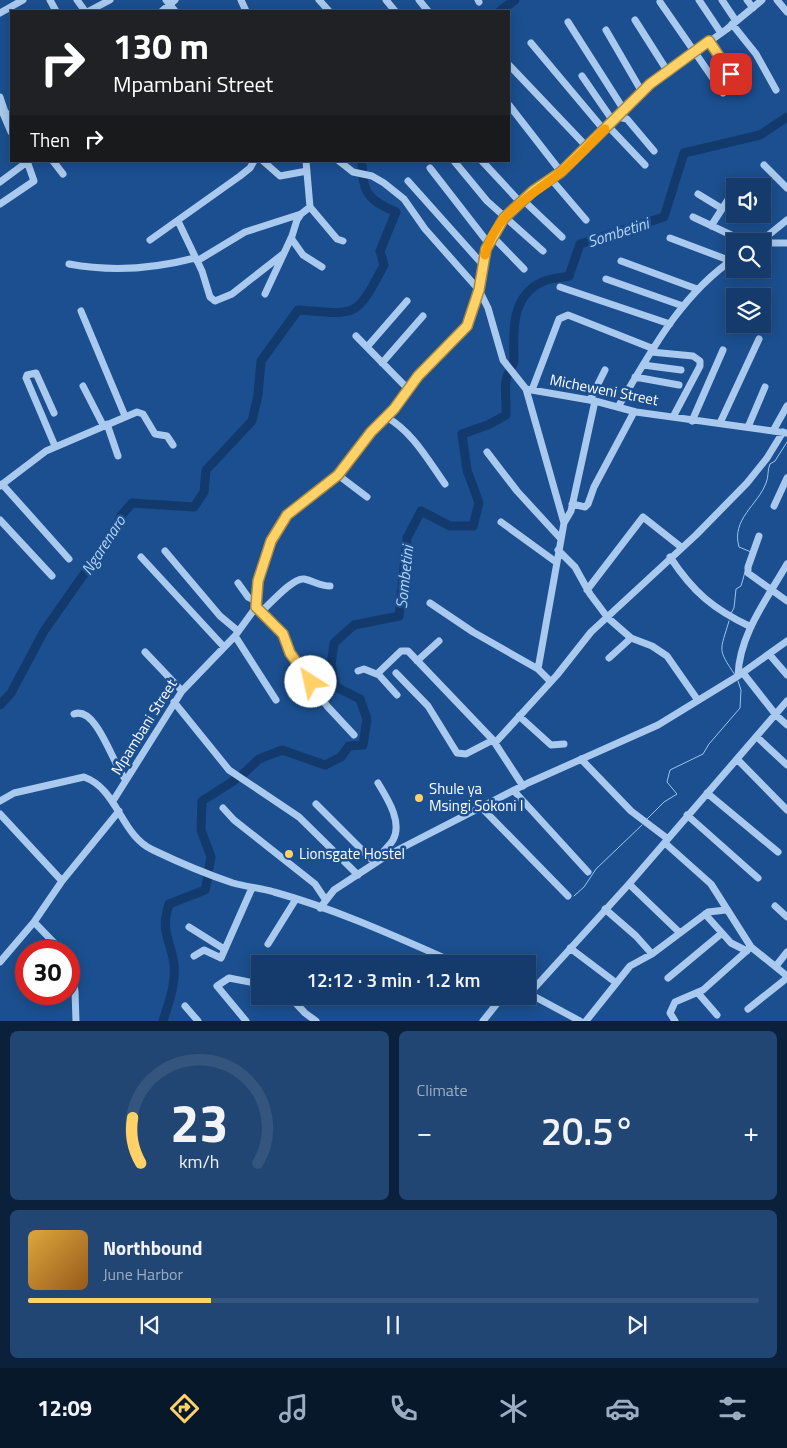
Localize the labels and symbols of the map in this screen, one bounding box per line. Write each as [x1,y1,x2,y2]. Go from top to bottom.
pin [710,53,752,95]
water label: Sombetini [584,210,653,253]
street label: Micheweni Street [548,368,661,411]
water label: Ngarenaro [75,510,132,579]
water label: Sombetini [389,543,419,610]
position arrow [284,655,336,707]
street label: Mpambani Street [105,674,183,779]
place label: Shule ya Msingi Sokoni I [429,777,524,817]
marker: Shule ya Msingi Sokoni I [413,792,425,804]
place label: Lionsgate Hostel [299,842,405,865]
marker: Lionsgate Hostel [283,848,295,860]
speed limit sign: 30 [15,940,80,1005]

